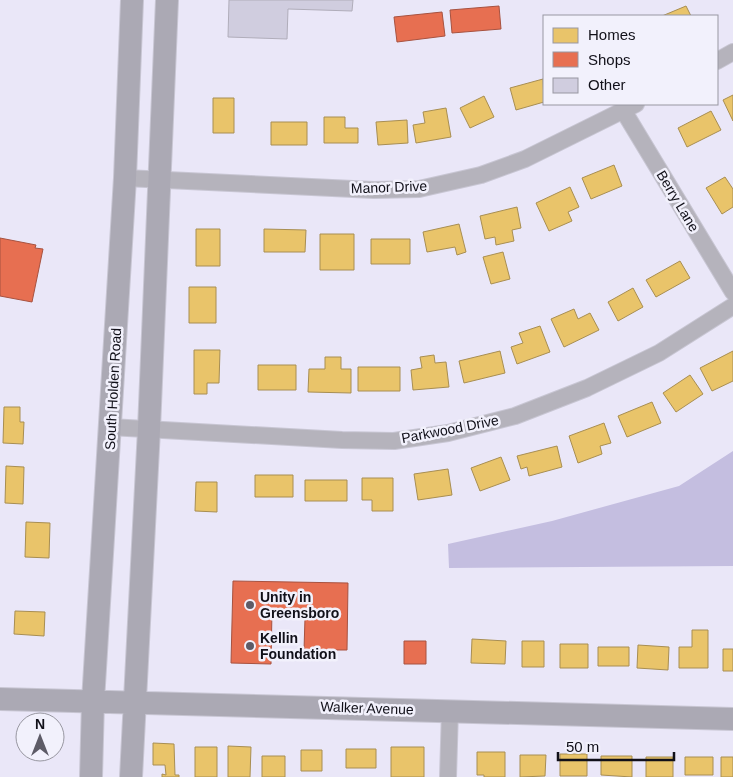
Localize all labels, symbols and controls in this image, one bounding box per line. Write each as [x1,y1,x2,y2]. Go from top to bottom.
legend [543,15,718,105]
text: Homes [588,26,636,43]
text: Shops [588,51,631,68]
text: Other [588,76,626,93]
street label: Berry Lane [654,168,703,235]
street label: Manor Drive [351,178,428,196]
street label: South Holden Road [102,328,124,450]
street label: Parkwood Drive [400,412,500,446]
place label: Unity in Greensboro [260,589,339,621]
marker: Unity in Greensboro [244,599,256,611]
place label: Kellin Foundation [260,630,336,662]
marker: Kellin Foundation [244,640,256,652]
street label: Walker Avenue [320,698,414,718]
north arrow [15,712,65,762]
text: N [35,716,45,732]
scale bar [558,730,674,762]
text: 50 m [566,738,599,755]

